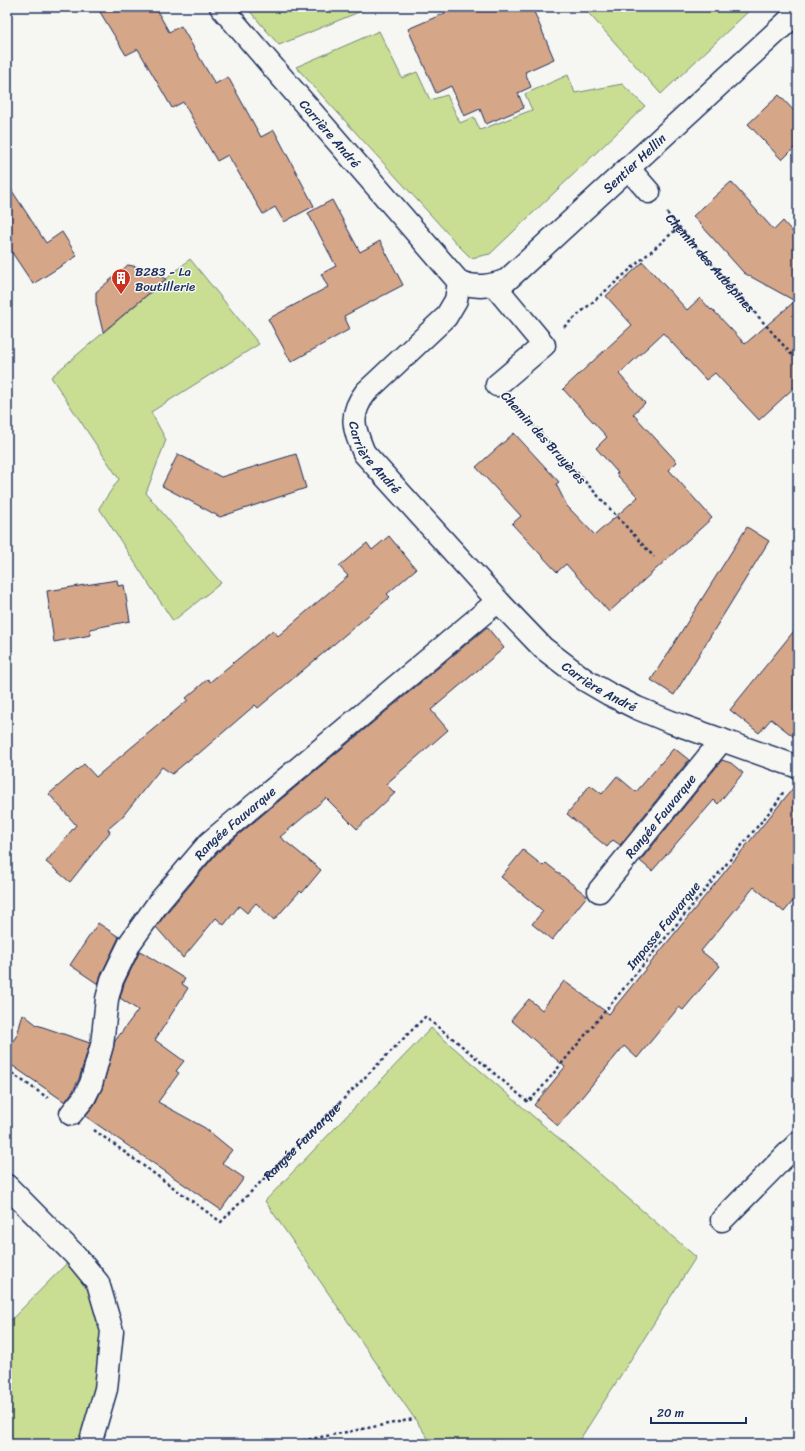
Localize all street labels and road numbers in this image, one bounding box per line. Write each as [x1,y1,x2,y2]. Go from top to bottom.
street label: Carrière André [293,94,367,174]
street label: Sentier Hellin [597,128,672,199]
street label: Chemin des Aubépines [660,208,761,318]
street label: Chemin des Bruyères [495,385,593,490]
street label: Carrière André [342,420,407,500]
street label: Carrière André [556,655,641,719]
street label: Rangée Fauvarque [619,769,702,863]
street label: Rangée Fauvarque [188,780,282,865]
street label: Impasse Fauvarque [620,876,707,975]
street label: Rangée Fauvarque [257,1096,347,1186]

